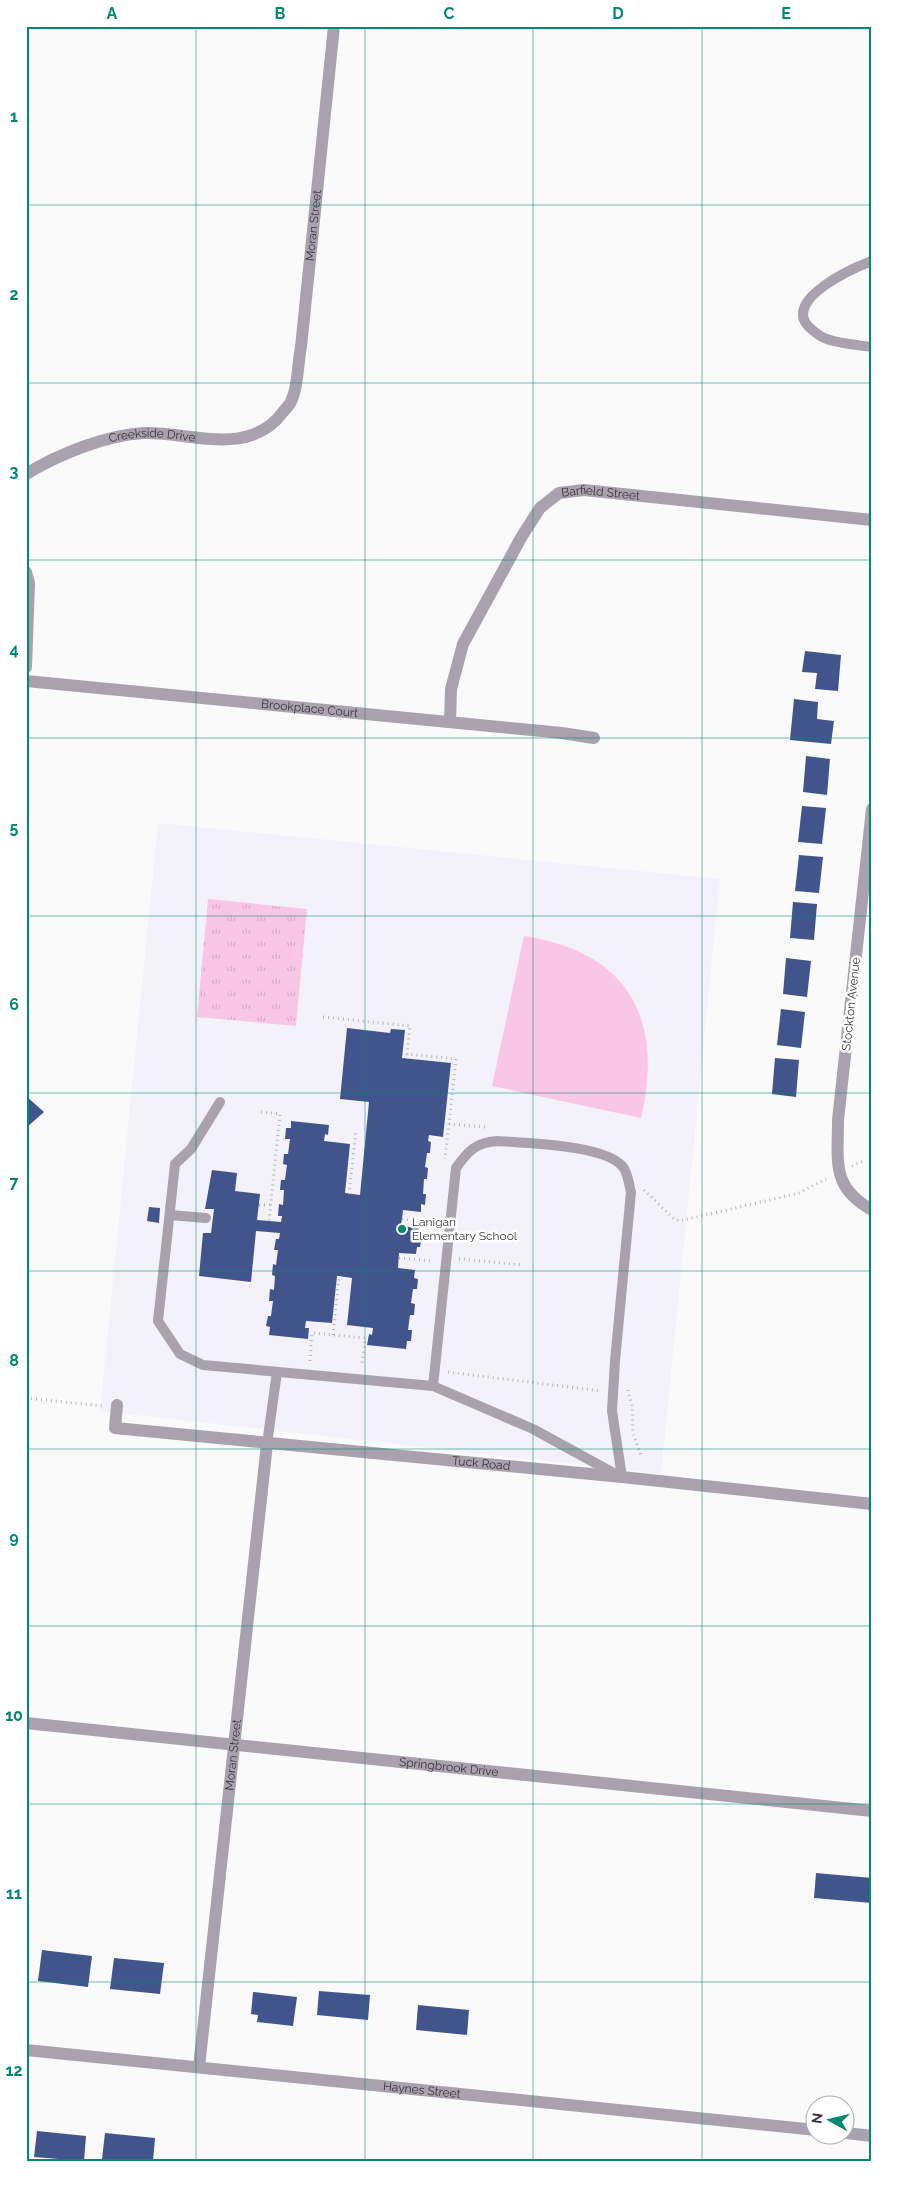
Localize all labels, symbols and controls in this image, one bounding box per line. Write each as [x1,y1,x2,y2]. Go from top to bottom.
text: A [107,4,118,23]
text: B [275,4,286,23]
text: C [444,4,455,23]
text: D [612,4,624,23]
text: E [781,4,791,23]
text: 1 [10,107,18,126]
street label: Moran Street [303,189,324,262]
text: 2 [9,285,19,304]
street label: Creekside Drive [107,426,196,446]
text: 3 [10,462,19,481]
street label: Barfield Street [561,483,641,503]
text: 4 [9,640,19,659]
street label: Brookplace Court [261,697,359,720]
text: 5 [10,818,19,837]
street label: Stockton Avenue [839,957,863,1051]
text: 6 [9,995,19,1014]
text: 7 [10,1173,19,1192]
place label: Lanigan Elementary School [412,1215,518,1243]
marker: Lanigan Elementary School [396,1223,408,1235]
text: 8 [9,1351,19,1370]
street label: Tuck Road [452,1454,511,1473]
text: 9 [9,1528,19,1547]
text: 10 [5,1706,23,1725]
street label: Moran Street [222,1718,244,1791]
street label: Springbrook Drive [398,1755,499,1779]
text: 11 [6,1884,22,1903]
text: 12 [6,2061,22,2080]
street label: Haynes Street [383,2079,461,2101]
north arrow [806,2094,856,2144]
text: N [808,2112,826,2125]

